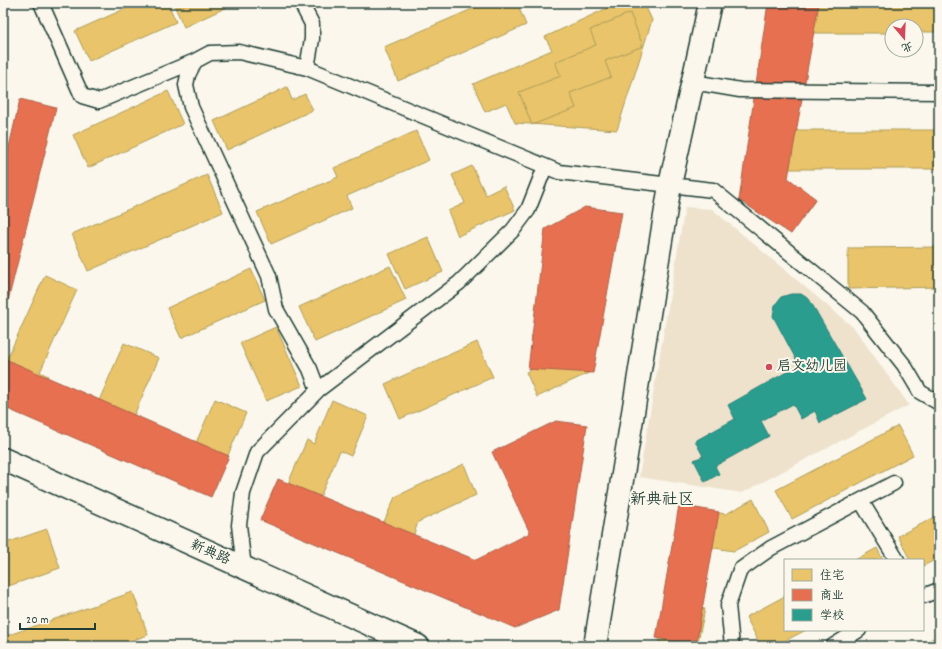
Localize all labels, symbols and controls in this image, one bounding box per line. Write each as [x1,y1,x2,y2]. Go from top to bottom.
north arrow [884,18,924,58]
text: 北 [899,36,914,55]
place label: 启文幼儿园 [777,357,847,377]
marker: 启文幼儿园 [764,362,774,372]
district label: 新典社区 [630,489,694,512]
street label: 新典路 [187,535,233,571]
legend [784,559,924,631]
text: 住宅 [820,568,844,585]
text: 商业 [820,588,844,605]
scale bar [20,605,95,631]
text: 学校 [820,608,844,625]
text: 20 m [26,612,49,629]

